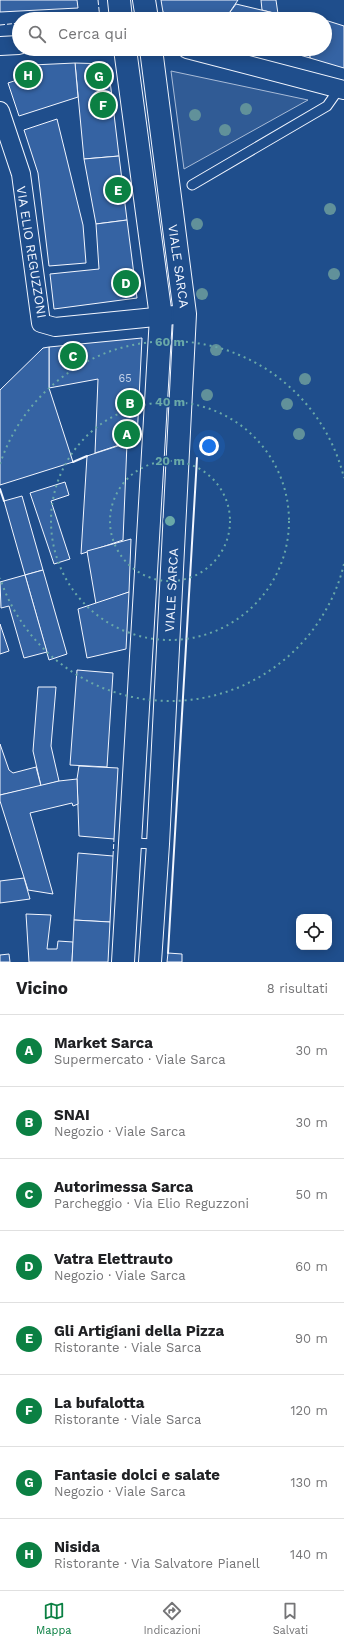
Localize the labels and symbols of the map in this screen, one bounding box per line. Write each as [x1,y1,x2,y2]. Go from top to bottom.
pin: H [15,60,41,90]
pin: G [86,61,112,91]
pin: F [90,90,116,120]
pin: E [105,175,131,205]
street label: VIA ELIO REGUZZONI [14,185,49,319]
street label: VIALE SARCA [165,223,192,309]
pin: D [113,268,139,298]
text: 60 m [155,335,185,349]
pin: C [60,341,86,371]
house number: 65 [118,372,132,385]
pin: B [117,388,143,418]
text: 40 m [155,395,185,409]
pin: A [114,419,140,449]
your location [199,436,219,456]
text: 20 m [155,454,185,468]
centre of rings [163,514,177,528]
street label: VIALE SARCA [162,547,181,632]

